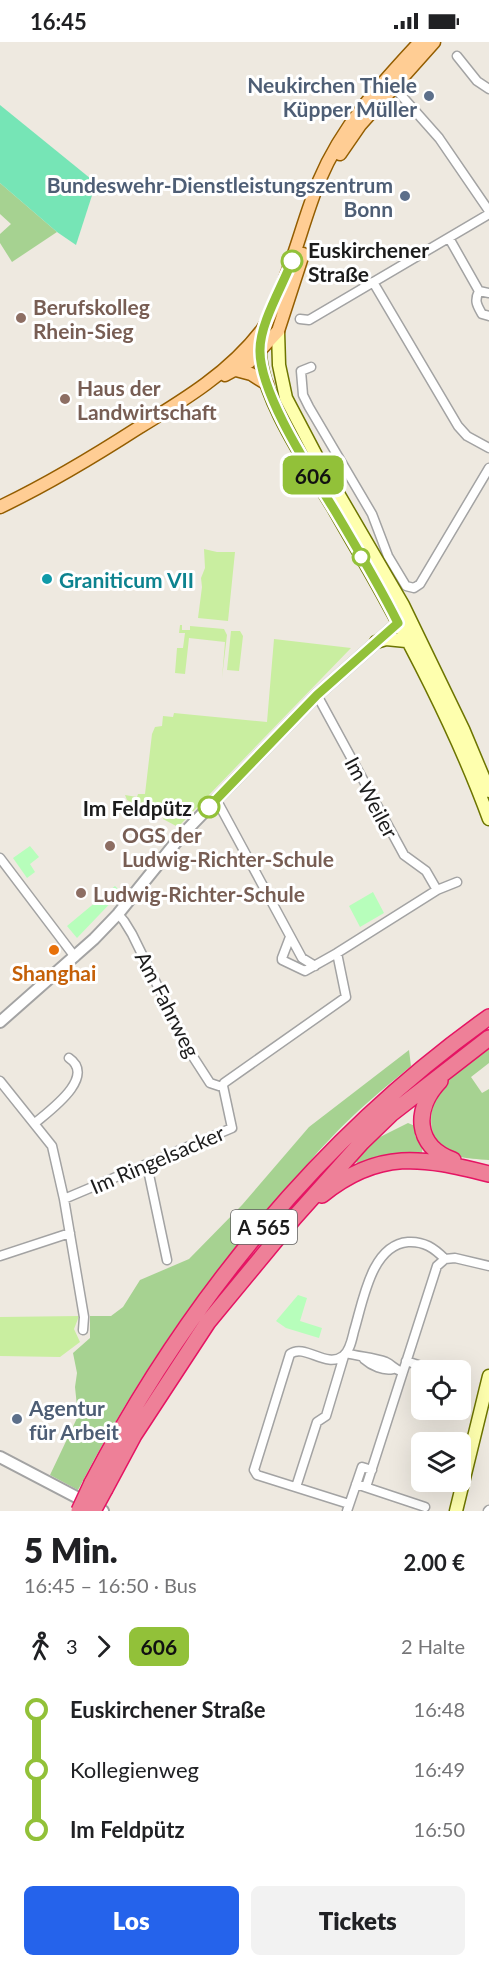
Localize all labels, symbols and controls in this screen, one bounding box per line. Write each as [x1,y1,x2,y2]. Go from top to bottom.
text: 16:45 [30,8,87,35]
place label: Neukirchen Thiele Küpper Müller [247,72,417,121]
marker: Neukirchen Thiele Küpper Müller [422,89,436,103]
place label: Bundeswehr-Dienstleistungszentrum Bonn [47,172,393,221]
marker: Bundeswehr-Dienstleistungszentrum Bonn [398,189,412,203]
place label: Euskirchener Straße [308,237,429,286]
marker: Euskirchener Straße [281,250,303,272]
place label: Berufskolleg Rhein-Sieg [33,294,150,343]
marker: Berufskolleg Rhein-Sieg [14,311,28,325]
place label: Haus der Landwirtschaft [77,375,217,424]
marker: Haus der Landwirtschaft [58,392,72,406]
line badge: 606 [278,456,348,494]
text: 606 [295,463,331,488]
unlabelled marker [352,548,370,566]
place label: Graniticum VII [59,567,194,592]
marker: Graniticum VII [40,572,54,586]
street label: Im Weiler [340,752,404,842]
place label: Im Feldpütz [83,795,192,820]
marker: Im Feldpütz [198,796,220,818]
place label: OGS der Ludwig-Richter-Schule [122,822,334,871]
marker: OGS der Ludwig-Richter-Schule [103,839,117,853]
place label: Ludwig-Richter-Schule [93,881,305,906]
marker: Ludwig-Richter-Schule [74,886,88,900]
marker: Shanghai [47,943,61,957]
street label: Am Fahrweg [131,947,205,1061]
place label: Shanghai [12,960,96,985]
street label: Im Ringelsacker [86,1119,228,1199]
road number: A 565 [231,1210,297,1244]
map controls [411,1360,471,1492]
button: locate [411,1360,471,1420]
place label: Agentur für Arbeit [28,1395,119,1444]
marker: Agentur für Arbeit [10,1412,24,1426]
button: layers [411,1432,471,1492]
text: 5 Min. [24,1530,118,1570]
text: 2.00 € [403,1549,465,1576]
text: 16:45 – 16:50 · Bus [24,1573,197,1597]
icon: walk [24,1630,57,1663]
icon: forward [87,1630,120,1663]
text: 3 [66,1634,78,1658]
text: 606 [141,1634,177,1659]
text: 2 Halte [401,1634,465,1658]
text: Euskirchener Straße [70,1696,266,1723]
text: 16:48 [414,1697,465,1721]
text: Kollegienweg [70,1756,199,1783]
text: 16:49 [414,1757,465,1781]
text: Im Feldpütz [70,1816,185,1843]
text: 16:50 [414,1817,465,1841]
button: Los [24,1886,239,1955]
button: Tickets [251,1886,465,1955]

